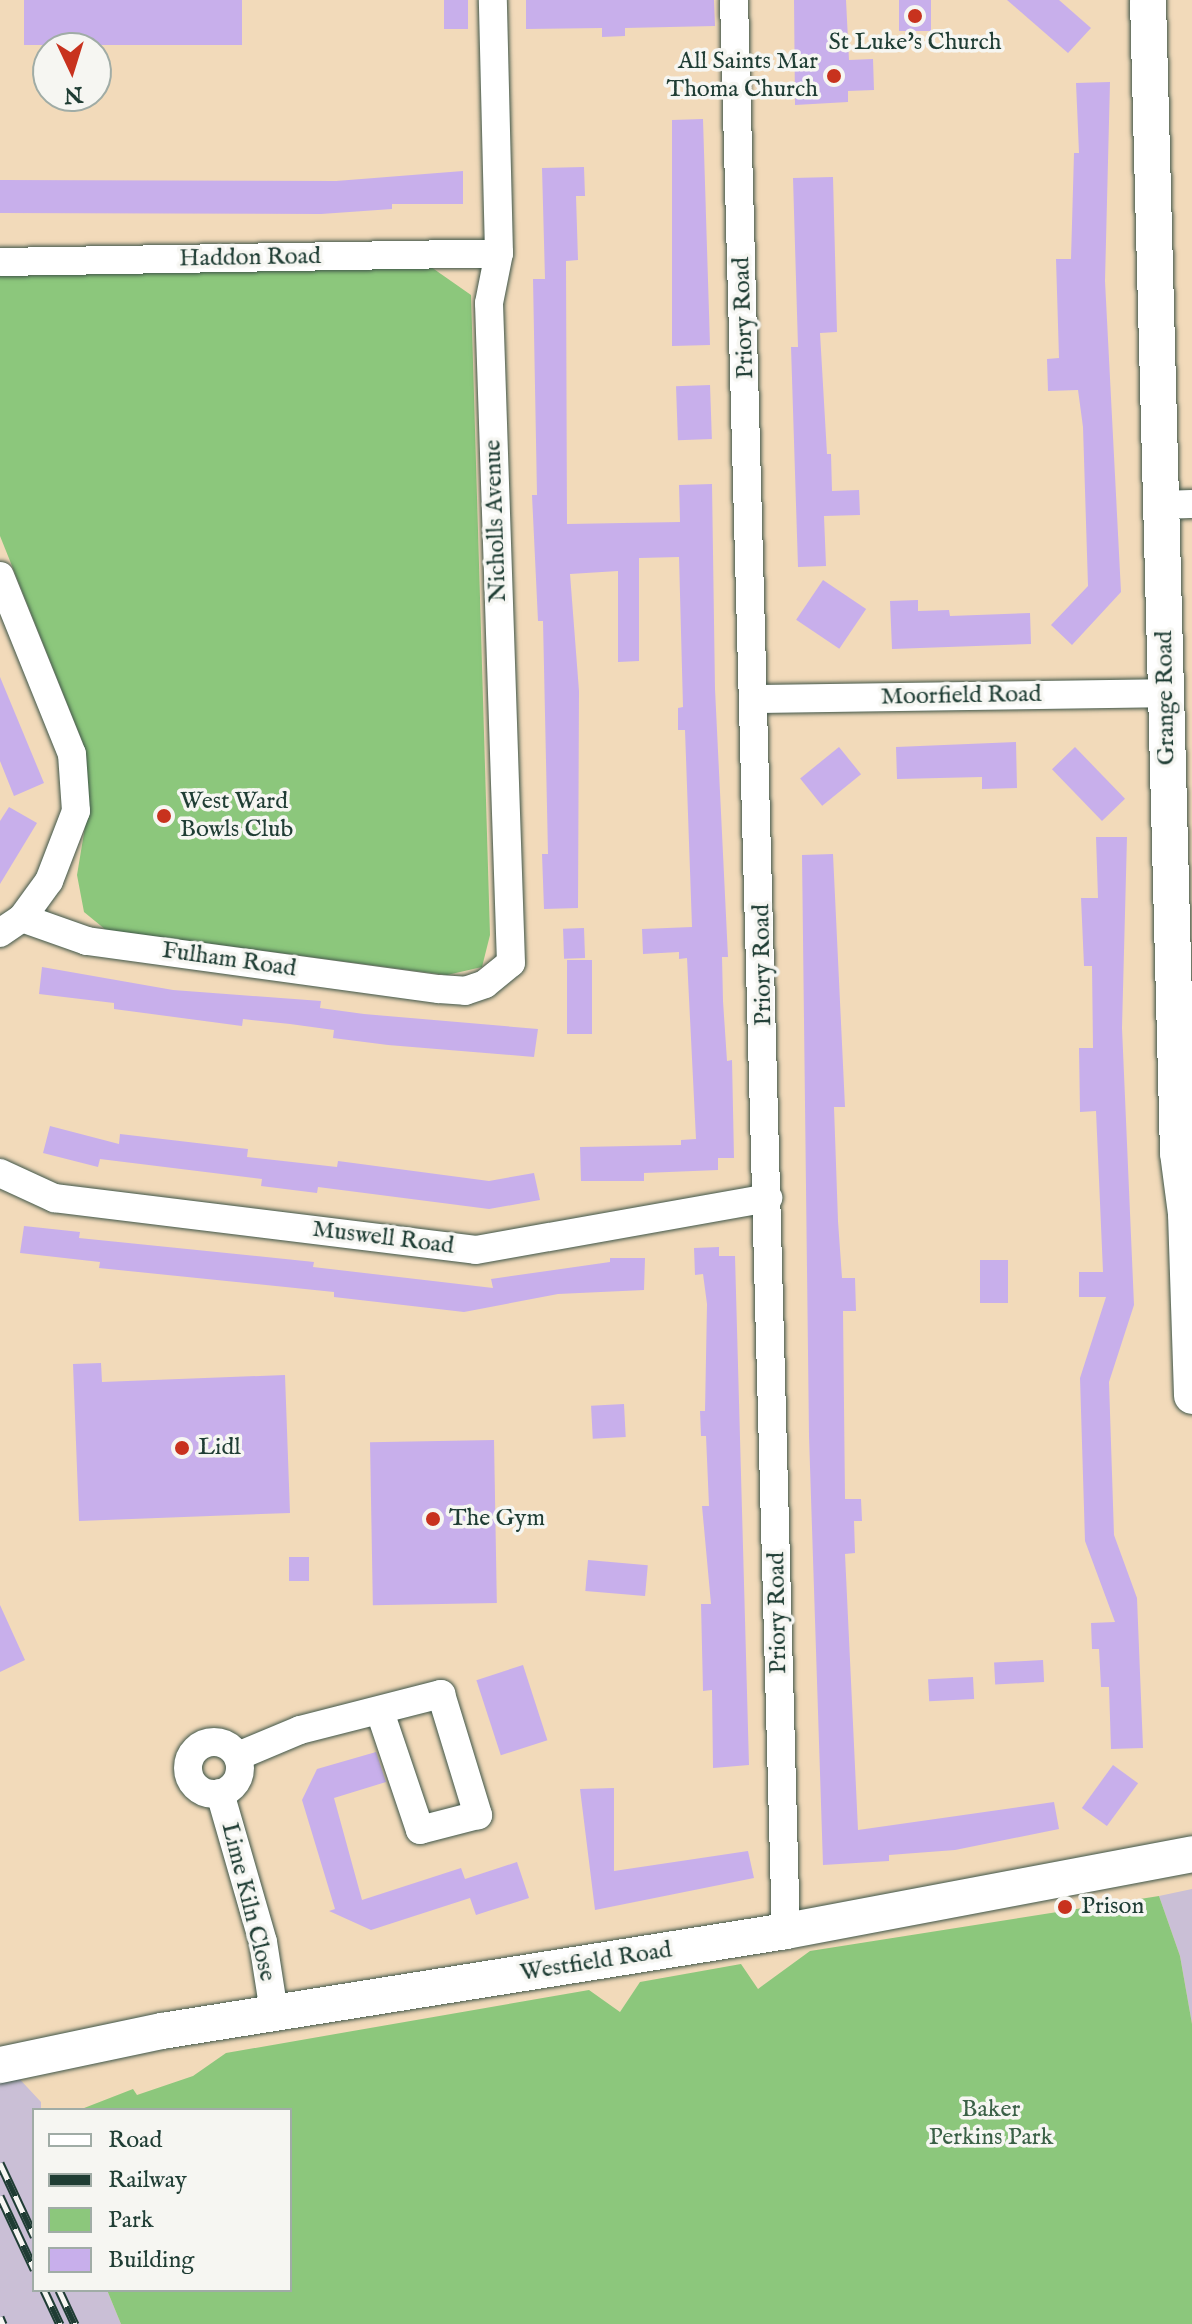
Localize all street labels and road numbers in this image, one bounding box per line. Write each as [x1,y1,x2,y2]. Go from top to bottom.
street label: Haddon Road [179,242,321,274]
street label: Priory Road [727,257,761,379]
street label: Nicholls Avenue [479,439,513,603]
street label: Grange Road [1150,630,1182,766]
street label: Moorfield Road [880,680,1042,712]
street label: Priory Road [748,904,778,1026]
street label: Fulham Road [160,936,298,984]
street label: Muswell Road [311,1215,455,1261]
street label: Priory Road [763,1552,793,1674]
street label: Lime Kiln Close [214,1820,282,1984]
street label: Westfield Road [518,1936,674,1988]

